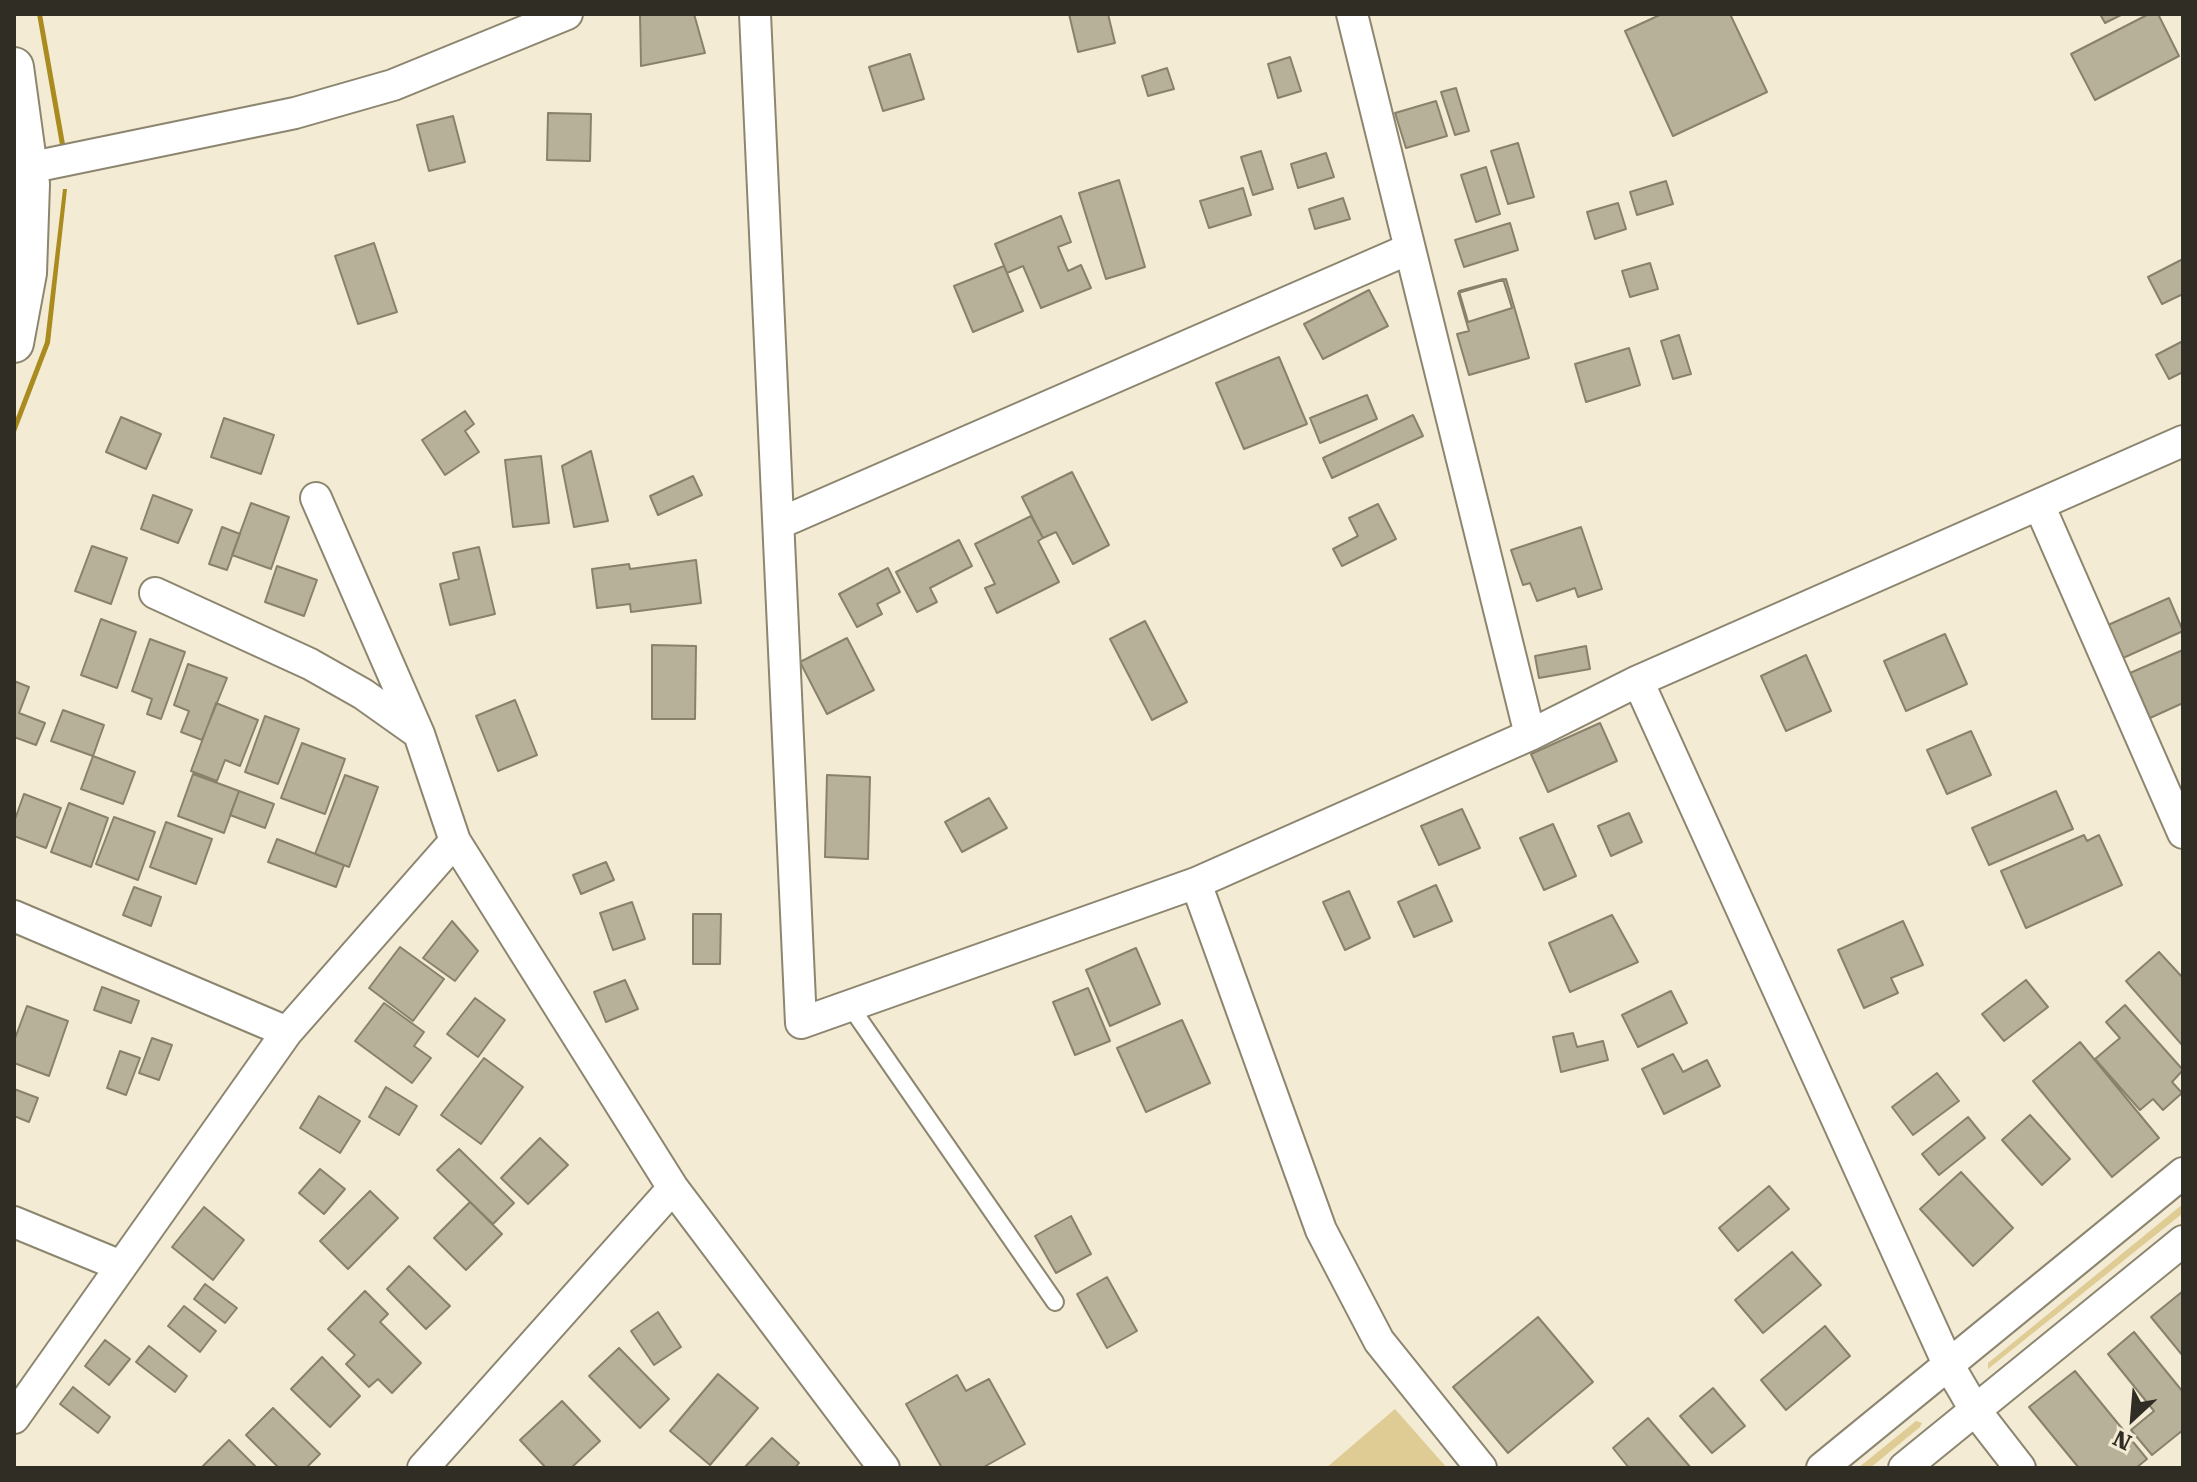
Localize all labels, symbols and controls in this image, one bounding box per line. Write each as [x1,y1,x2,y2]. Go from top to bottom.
north arrow [2093,1378,2173,1458]
text: N [2109,1425,2135,1455]

